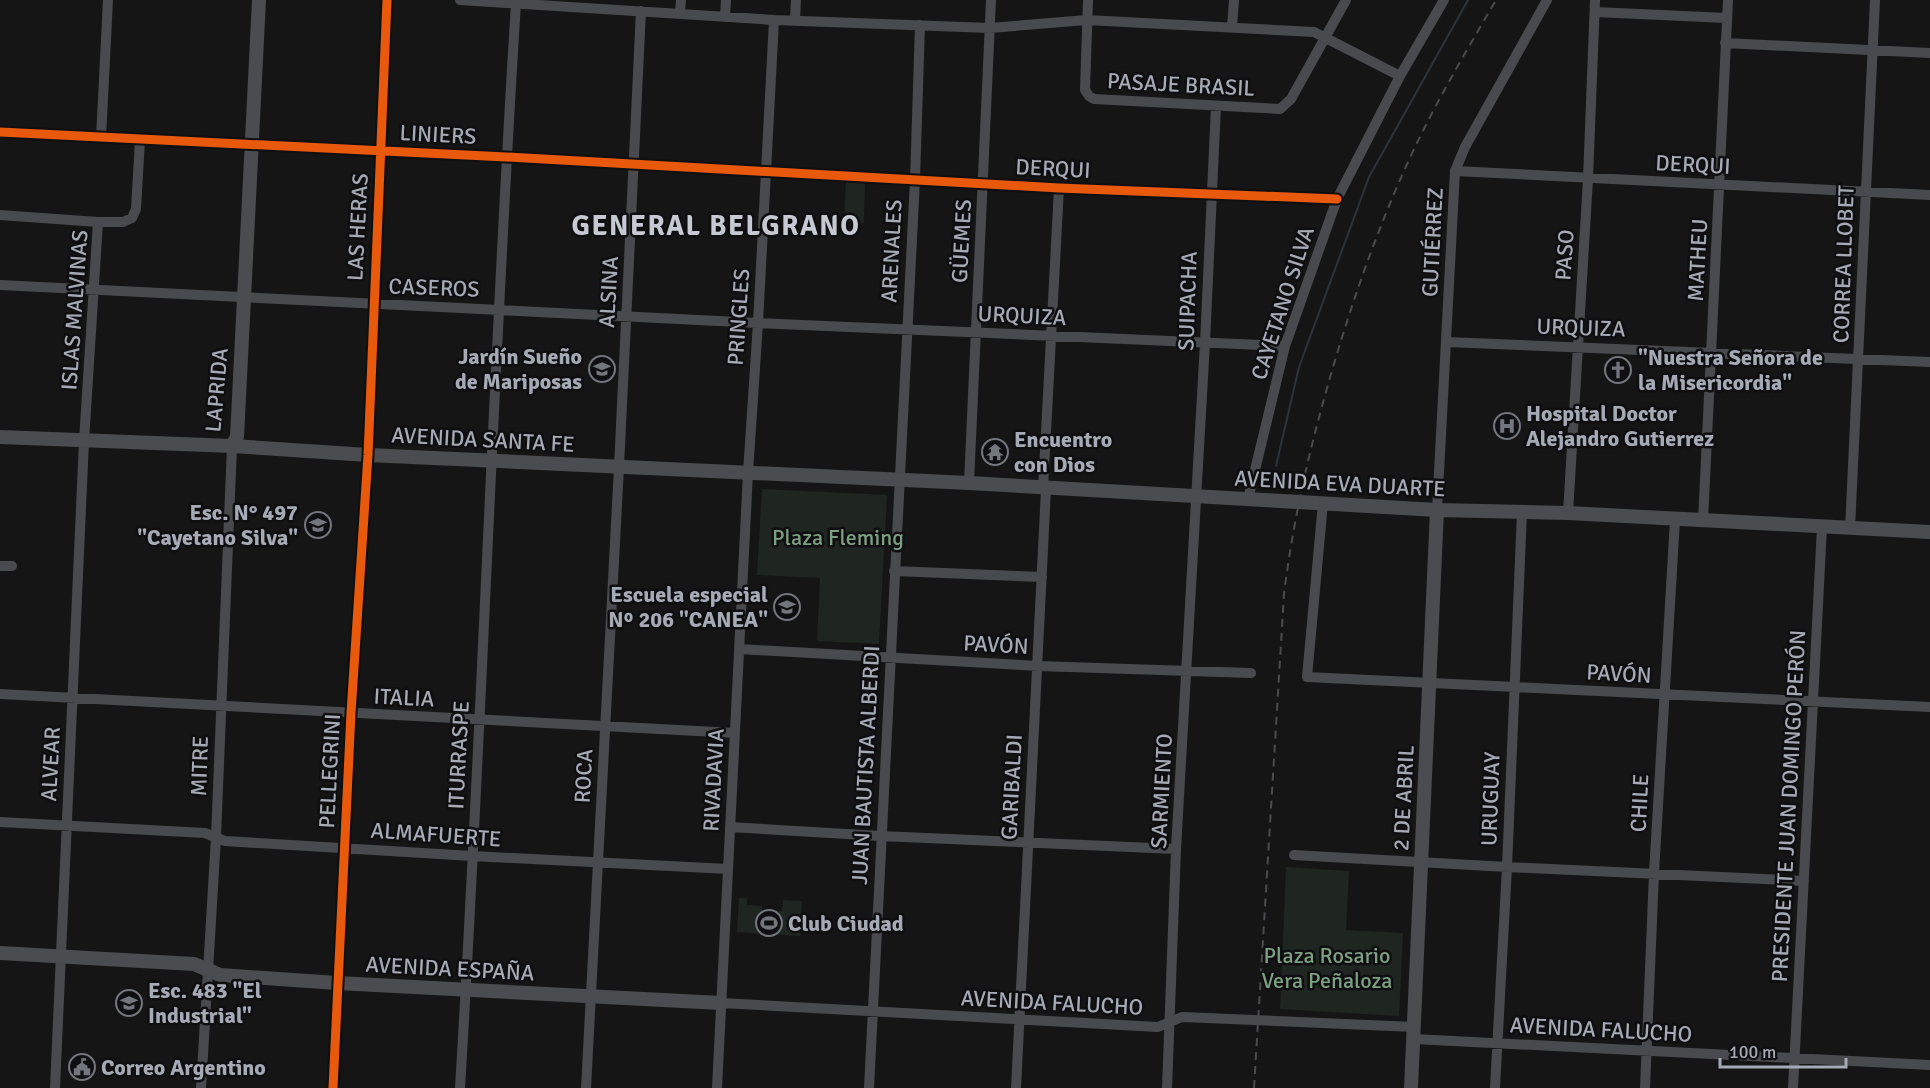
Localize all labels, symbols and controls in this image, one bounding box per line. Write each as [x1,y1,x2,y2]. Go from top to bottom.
street label: PASAJE BRASIL [1106,67,1255,102]
street label: LINIERS [399,119,477,150]
street label: DERQUI [1655,149,1731,180]
street label: DERQUI [1015,153,1091,184]
street label: LAS HERAS [341,172,374,282]
street label: CORREA LLOBET [1827,184,1860,343]
street label: GUTIÉRREZ [1416,186,1449,298]
street label: GÜEMES [946,198,977,284]
street label: ARENALES [875,199,908,303]
district label: GENERAL BELGRANO [572,209,860,243]
street label: MATHEU [1682,218,1713,302]
street label: CAYETANO SILVA [1245,223,1320,383]
street label: ISLAS MALVINAS [55,229,94,391]
street label: PASO [1549,229,1580,282]
street label: SUIPACHA [1172,250,1203,351]
street label: ALSINA [593,255,624,329]
street label: PRINGLES [722,268,755,366]
street label: CASEROS [388,272,480,303]
street label: URQUIZA [977,300,1068,331]
street label: URQUIZA [1536,312,1626,343]
place label: Jardín Sueño de Mariposas [455,343,582,395]
place label: "Nuestra Señora de la Misericordia" [1638,344,1823,396]
street label: LAPRIDA [199,346,234,433]
school or university icon: Jardín Sueño de Mariposas [587,354,617,384]
church icon: "Nuestra Señora de la Misericordia" [1603,355,1633,385]
place label: Hospital Doctor Alejandro Gutierrez [1526,400,1714,452]
hospital icon: Hospital Doctor Alejandro Gutierrez [1492,411,1522,441]
street label: AVENIDA SANTA FE [391,421,575,458]
place label: Encuentro con Dios [1014,426,1112,478]
temple icon: Encuentro con Dios [980,437,1010,467]
street label: AVENIDA EVA DUARTE [1234,464,1446,503]
place label: Esc. N° 497 "Cayetano Silva" [137,499,298,551]
school or university icon: Esc. N° 497 "Cayetano Silva" [303,510,333,540]
park label: Plaza Fleming [772,524,904,551]
place label: Escuela especial Nº 206 "CANEA" [608,581,768,633]
school or university icon: Escuela especial Nº 206 "CANEA" [772,592,802,622]
street label: PAVÓN [963,629,1029,660]
street label: PRESIDENTE JUAN DOMINGO PERÓN [1766,629,1811,983]
street label: JUAN BAUTISTA ALBERDI [846,645,885,885]
street label: PAVÓN [1586,658,1652,689]
street label: ITALIA [373,682,435,713]
street label: ITURRASPE [442,700,475,810]
street label: PELLEGRINI [313,713,346,829]
street label: ALVEAR [35,726,66,802]
street label: RIVADAVIA [697,727,730,832]
street label: GARIBALDI [995,733,1028,841]
street label: SARMIENTO [1145,733,1178,849]
street label: MITRE [185,735,214,797]
street label: 2 DE ABRIL [1387,744,1420,852]
street label: ROCA [569,748,598,804]
street label: URUGUAY [1475,752,1506,846]
street label: CHILE [1624,773,1655,833]
street label: ALMAFUERTE [370,816,502,853]
sports icon: Club Ciudad [754,908,784,938]
place label: Club Ciudad [788,910,904,937]
park label: Plaza Rosario Vera Peñaloza [1262,942,1392,994]
street label: AVENIDA ESPAÑA [365,951,535,986]
place label: Esc. 483 "El Industrial" [148,977,262,1029]
street label: AVENIDA FALUCHO [960,984,1144,1021]
school or university icon: Esc. 483 "El Industrial" [114,988,144,1018]
street label: AVENIDA FALUCHO [1509,1011,1693,1048]
scale bar [1720,1031,1846,1069]
text: 100 m [1729,1041,1776,1063]
public building icon: Correo Argentino [67,1052,97,1082]
place label: Correo Argentino [101,1054,266,1081]

